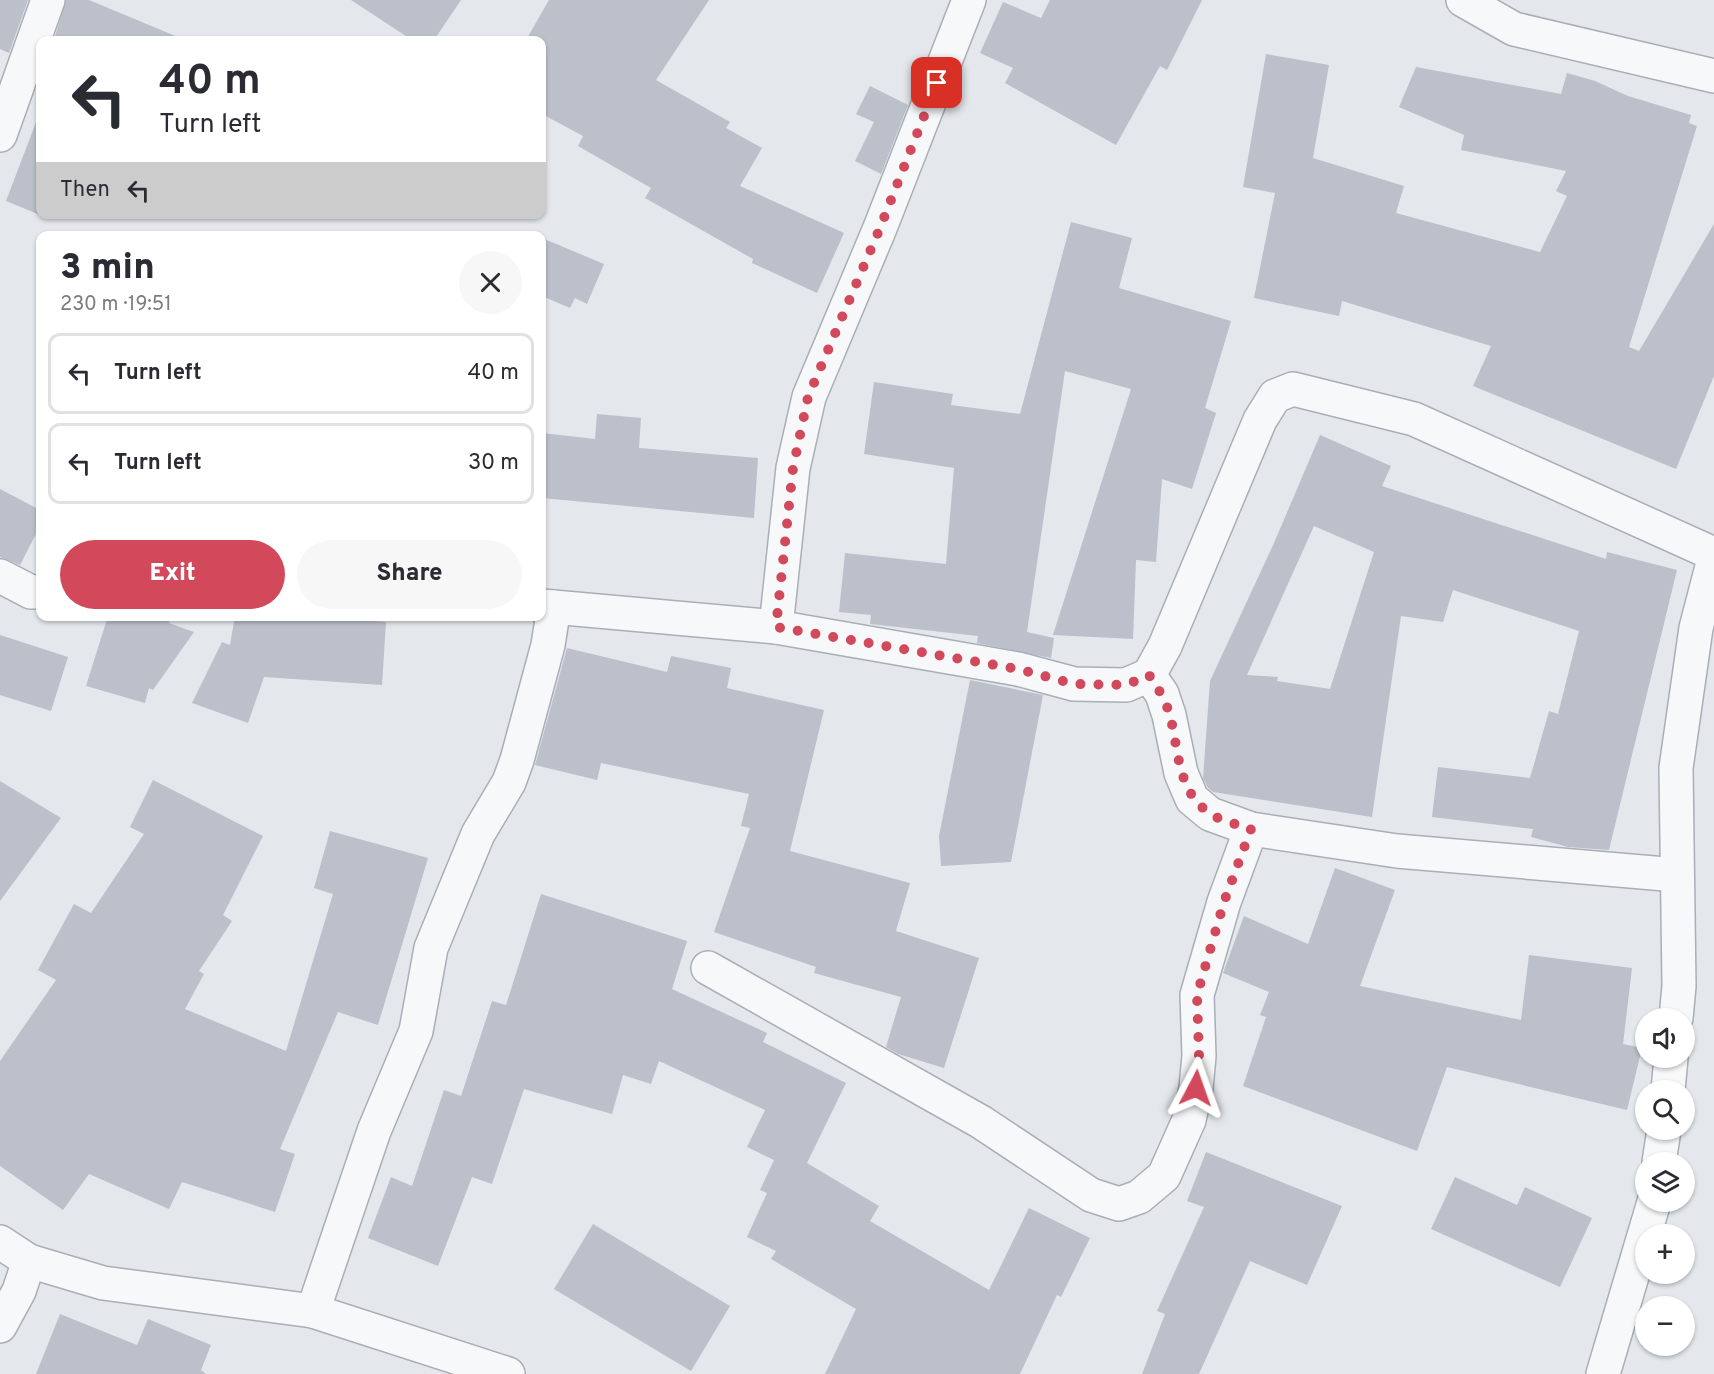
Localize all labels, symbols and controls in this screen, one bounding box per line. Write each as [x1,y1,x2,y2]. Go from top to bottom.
text: 40 m [159,56,261,109]
pin [911,57,962,108]
icon: left [60,60,138,138]
icon: arrive [920,66,953,99]
text: Turn left [159,108,261,142]
icon: left [122,174,155,207]
text: Then [60,177,110,204]
text: 3 min [60,246,155,292]
button: close [459,251,522,314]
text: 230 m · 19:51 [60,292,172,318]
icon: left [63,357,96,390]
text: Turn left [114,360,202,387]
text: 40 m [467,360,519,387]
icon: left [63,447,96,480]
text: Turn left [114,450,202,477]
text: 30 m [468,450,519,477]
button: Exit [60,540,285,609]
button: Share [297,540,522,609]
map controls [1635,1008,1695,1356]
button: sound [1635,1008,1695,1068]
position arrow [1164,1056,1228,1120]
button: search [1635,1080,1695,1140]
button: layers [1635,1152,1695,1212]
button: + [1635,1224,1695,1284]
button: − [1635,1296,1695,1356]

